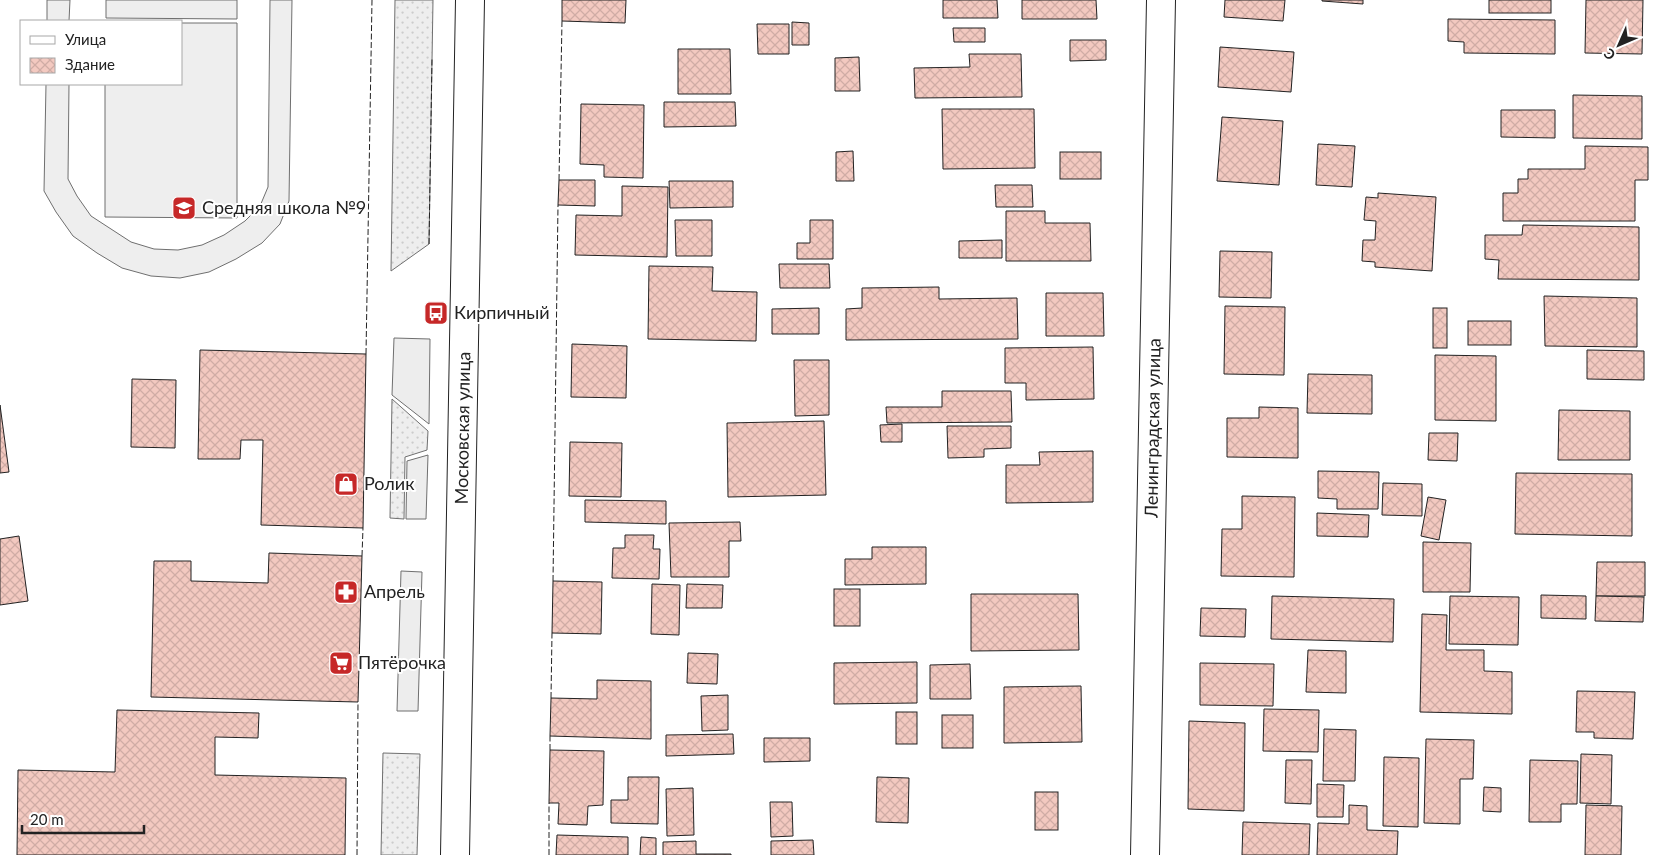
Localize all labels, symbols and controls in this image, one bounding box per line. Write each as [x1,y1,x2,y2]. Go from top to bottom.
legend [20,20,182,85]
north arrow [1594,20,1644,70]
text: Улица [65,30,106,48]
text: С [1600,45,1619,64]
text: Здание [65,55,115,73]
school or university icon: Средняя школа №9 [171,195,197,221]
place label: Средняя школа №9 [202,196,366,218]
bus stop icon: Кирпичный [423,300,449,326]
place label: Кирпичный [454,301,550,323]
street label: Ленинградская улица [1139,338,1165,519]
street label: Московская улица [450,351,474,505]
shop icon: Ролик [333,471,359,497]
place label: Ролик [364,472,415,494]
pharmacy icon: Апрель [333,579,359,605]
place label: Апрель [364,580,425,602]
supermarket icon: Пятёрочка [328,650,354,676]
place label: Пятёрочка [358,651,446,673]
scale bar [22,802,145,834]
text: 20 m [30,810,64,828]

